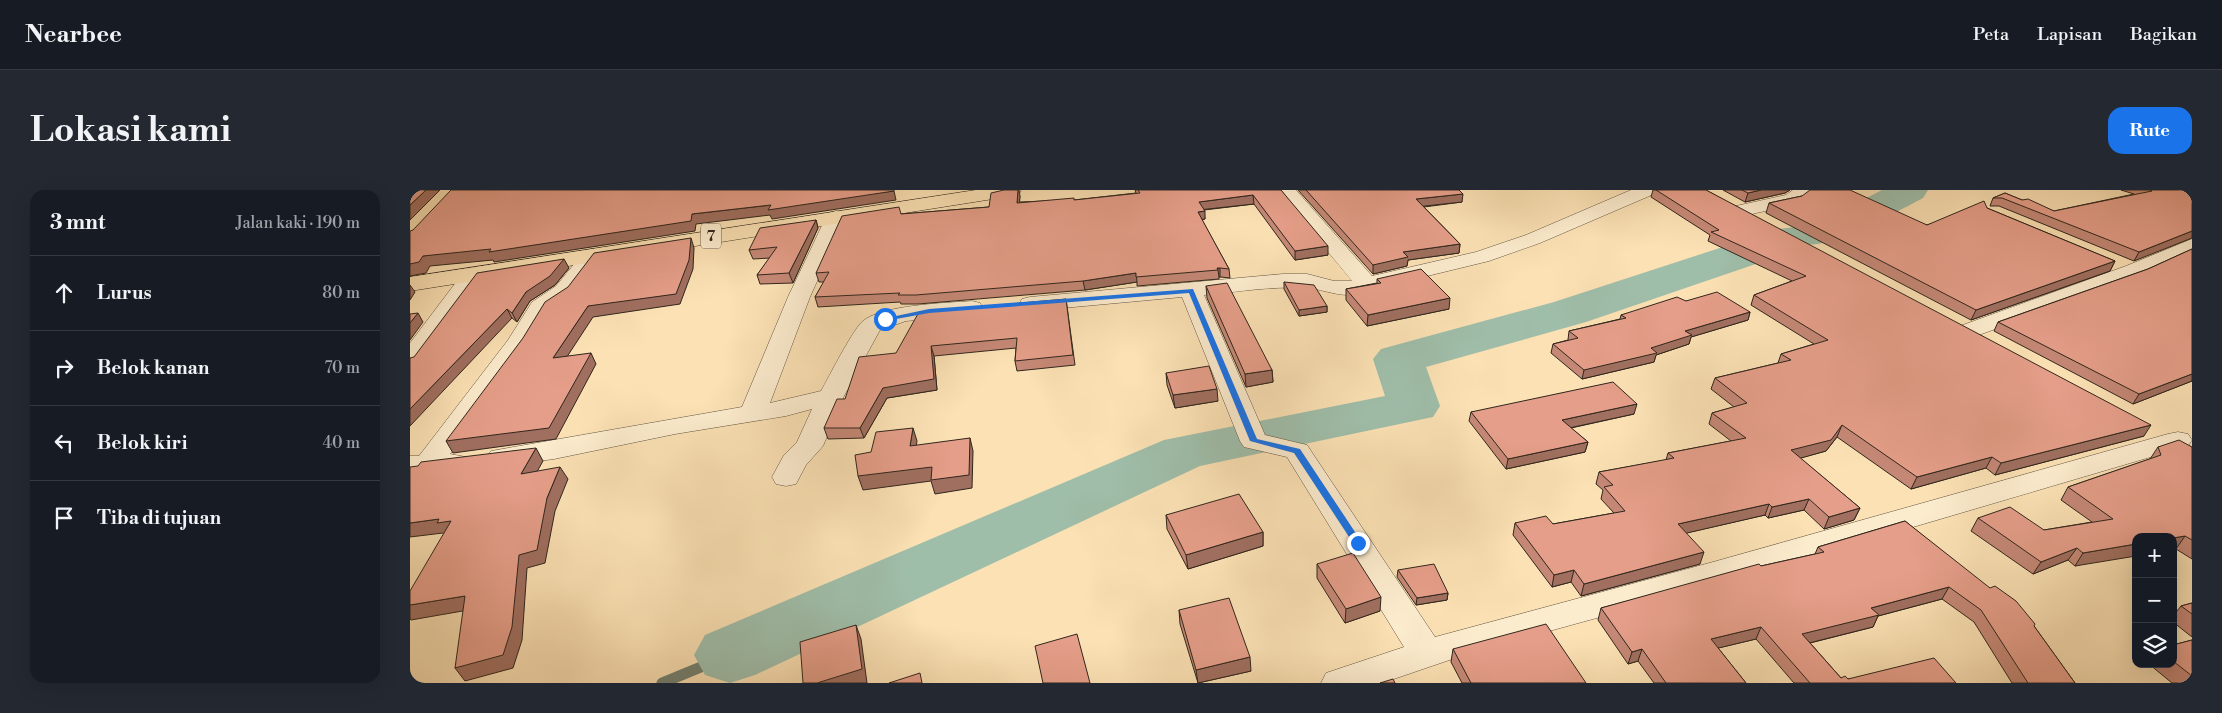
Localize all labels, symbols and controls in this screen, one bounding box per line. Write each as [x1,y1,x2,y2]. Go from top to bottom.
text: Nearbee [25,20,122,50]
text: Peta [1973,23,2009,46]
text: Lapisan [2037,23,2102,46]
text: Bagikan [2130,23,2197,46]
button: Rute [2108,107,2192,154]
text: Lokasi kami [30,109,231,152]
text: 3 mnt [50,210,105,236]
text: Jalan kaki · 190 m [236,213,360,233]
road number: 7 [701,224,721,248]
icon: ahead [50,279,78,307]
text: Lurus [97,281,152,305]
text: 80 m [322,283,360,303]
route start [874,308,897,331]
icon: right [50,354,78,382]
text: Belok kanan [97,356,210,380]
text: 70 m [324,358,360,378]
icon: left [50,429,78,457]
text: Belok kiri [97,431,187,455]
text: 40 m [323,433,360,453]
icon: arrive [50,504,78,532]
text: Tiba di tujuan [97,506,221,530]
route end [1347,532,1370,555]
map controls [2132,533,2177,668]
button: + [2132,533,2177,578]
button: − [2132,578,2177,623]
button: layers [2132,623,2177,668]

